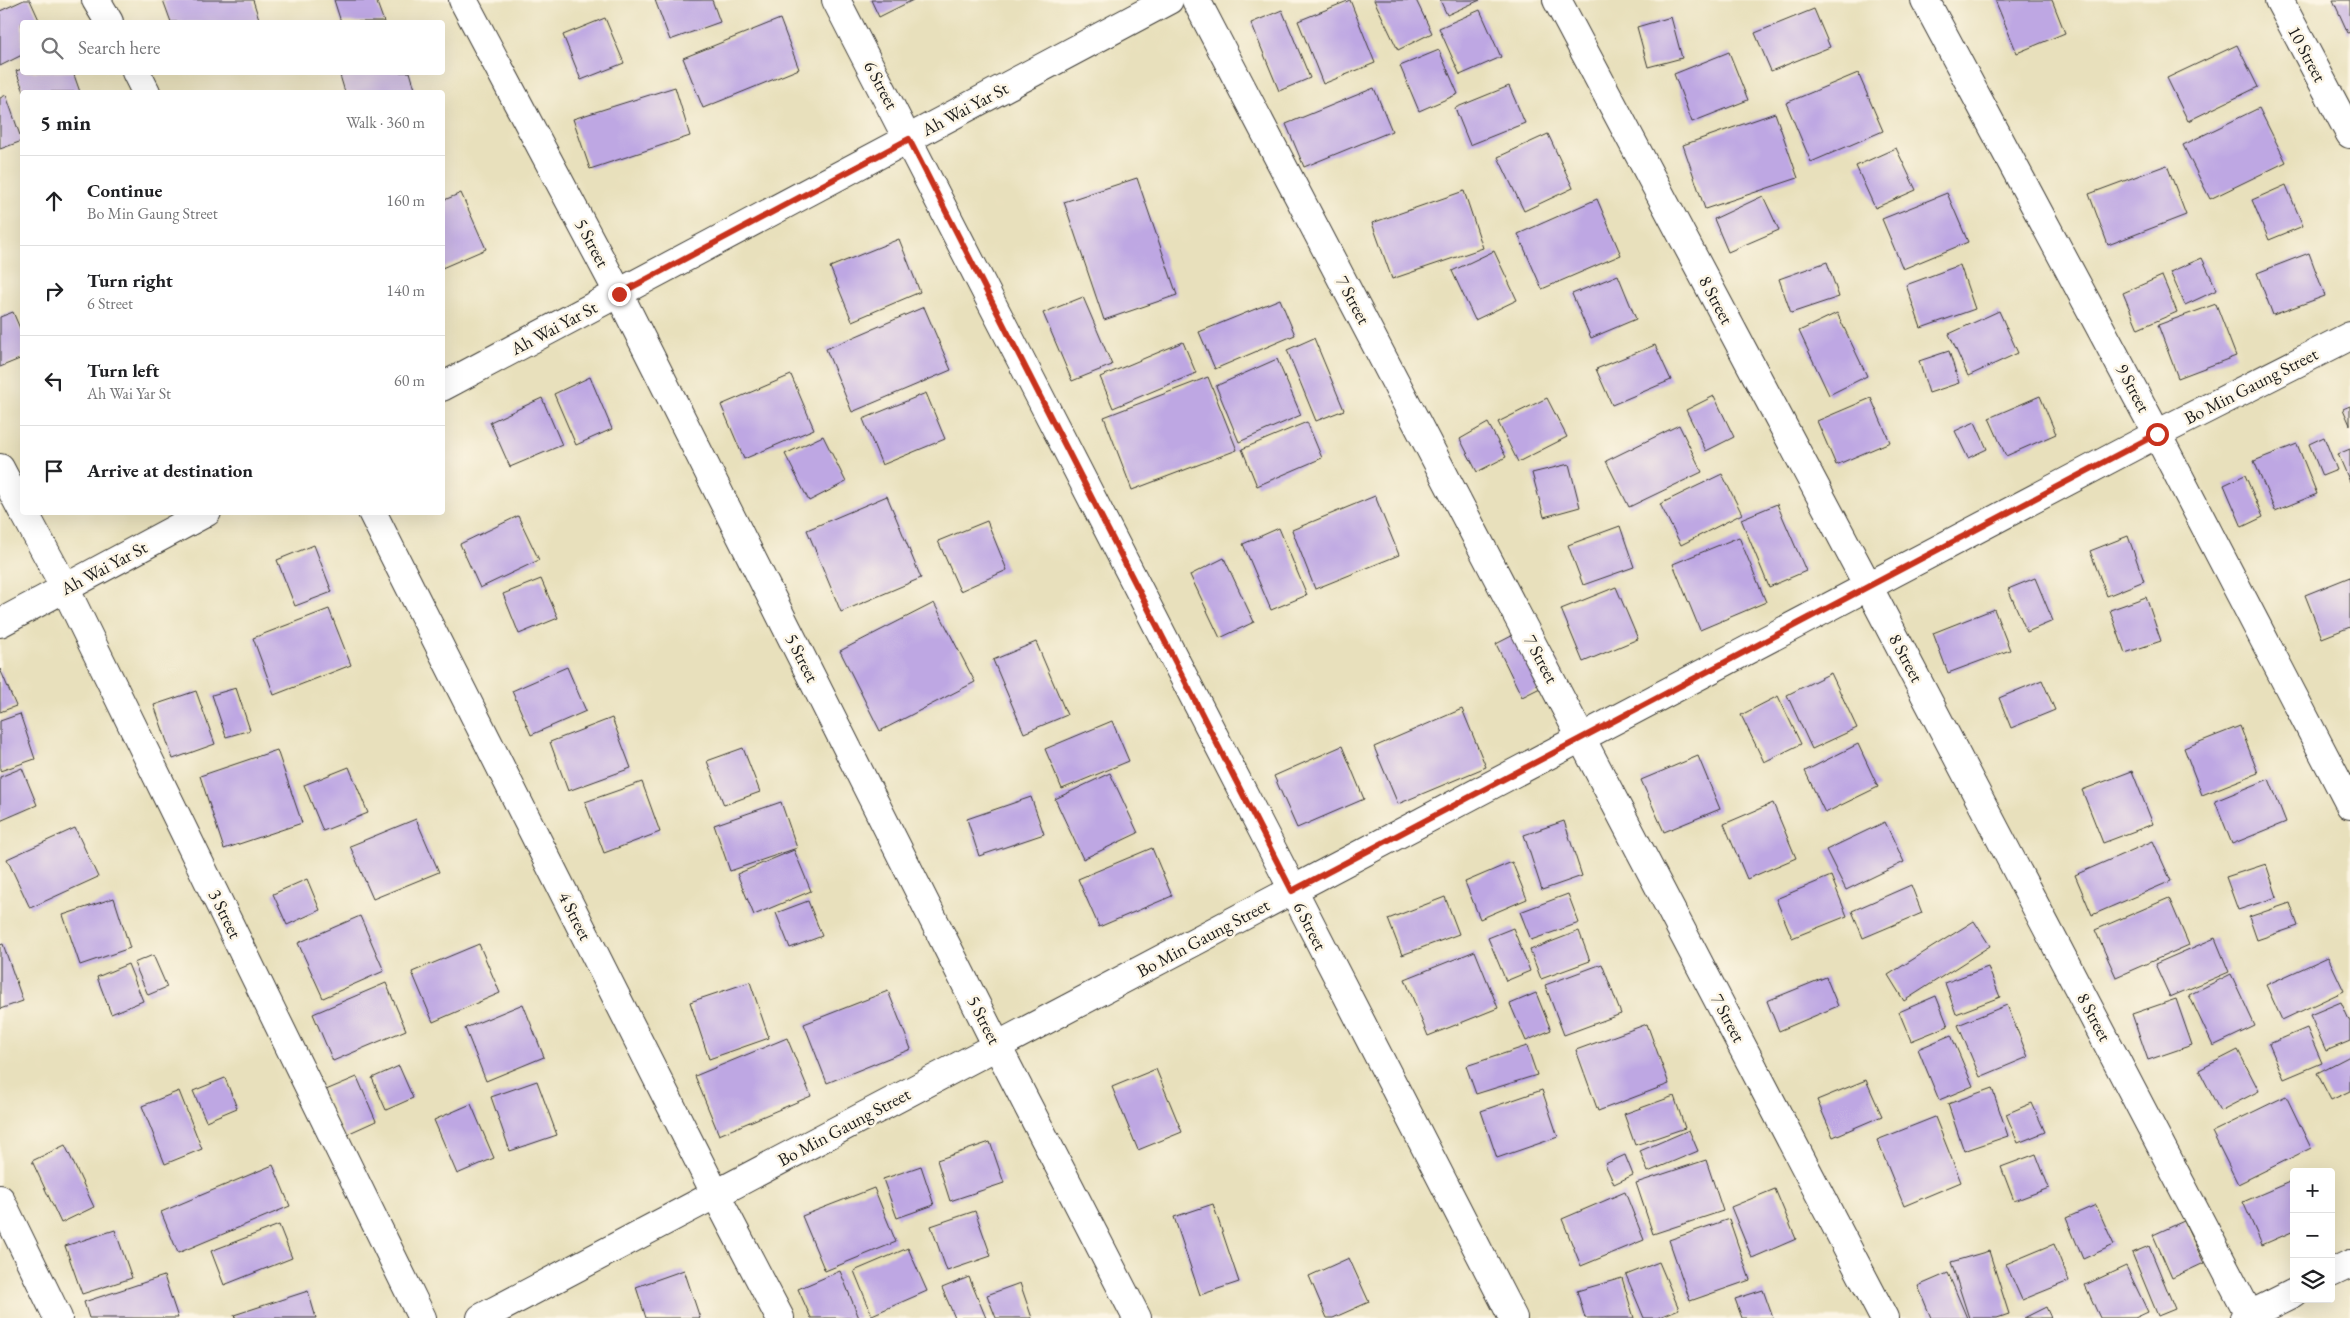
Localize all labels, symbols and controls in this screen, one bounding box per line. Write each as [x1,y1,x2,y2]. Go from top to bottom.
search box [20,20,445,75]
street label: 10 Street [2283,22,2332,86]
icon: search [38,34,66,62]
text: Search here [78,35,160,60]
street label: 6 Street [859,56,904,113]
street label: Ah Wai Yar St [917,76,1012,141]
text: 5 min [40,109,91,136]
text: Walk · 360 m [346,112,425,133]
text: Continue [87,178,162,203]
icon: ahead [40,187,68,215]
text: 160 m [386,190,425,211]
text: Bo Min Gaung Street [87,203,218,224]
street label: 5 Street [570,214,615,271]
text: Turn right [87,268,173,293]
street label: 7 Street [1331,271,1376,328]
street label: 8 Street [1694,271,1739,328]
icon: right [40,277,68,305]
text: 140 m [386,280,425,301]
route end [608,283,631,306]
text: 6 Street [87,293,133,314]
street label: Ah Wai Yar St [506,295,601,360]
street label: Bo Min Gaung Street [2180,342,2322,429]
text: Turn left [87,358,159,383]
street label: 9 Street [2111,359,2156,416]
icon: left [40,367,68,395]
text: 60 m [394,370,425,391]
text: Ah Wai Yar St [87,383,171,404]
route start [2146,423,2169,446]
icon: arrive [40,457,68,485]
text: Arrive at destination [87,458,253,483]
street label: Ah Wai Yar St [56,535,151,600]
street label: 5 Street [780,629,825,686]
street label: 8 Street [1884,629,1929,686]
street label: 7 Street [1519,630,1564,687]
street label: 3 Street [204,885,247,942]
street label: 4 Street [553,887,598,944]
street label: Bo Min Gaung Street [1132,893,1273,982]
street label: 6 Street [1288,897,1333,954]
street label: 8 Street [2072,988,2117,1045]
street label: 7 Street [1706,989,1751,1046]
street label: 5 Street [962,991,1007,1048]
street label: Bo Min Gaung Street [773,1082,914,1171]
map controls [2290,1168,2335,1303]
button: + [2290,1168,2335,1213]
button: − [2290,1213,2335,1258]
button: layers [2290,1258,2335,1303]

